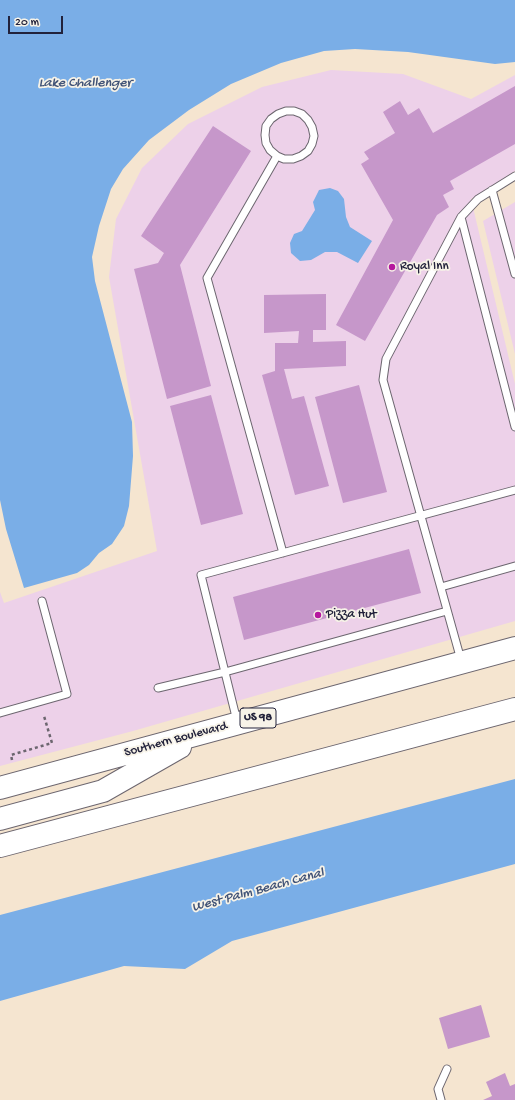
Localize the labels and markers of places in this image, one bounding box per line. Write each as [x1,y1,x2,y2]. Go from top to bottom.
place label: Royal Inn [400,259,449,275]
marker: Royal Inn [387,262,397,272]
place label: Pizza Hut [326,607,377,623]
marker: Pizza Hut [313,610,323,620]

